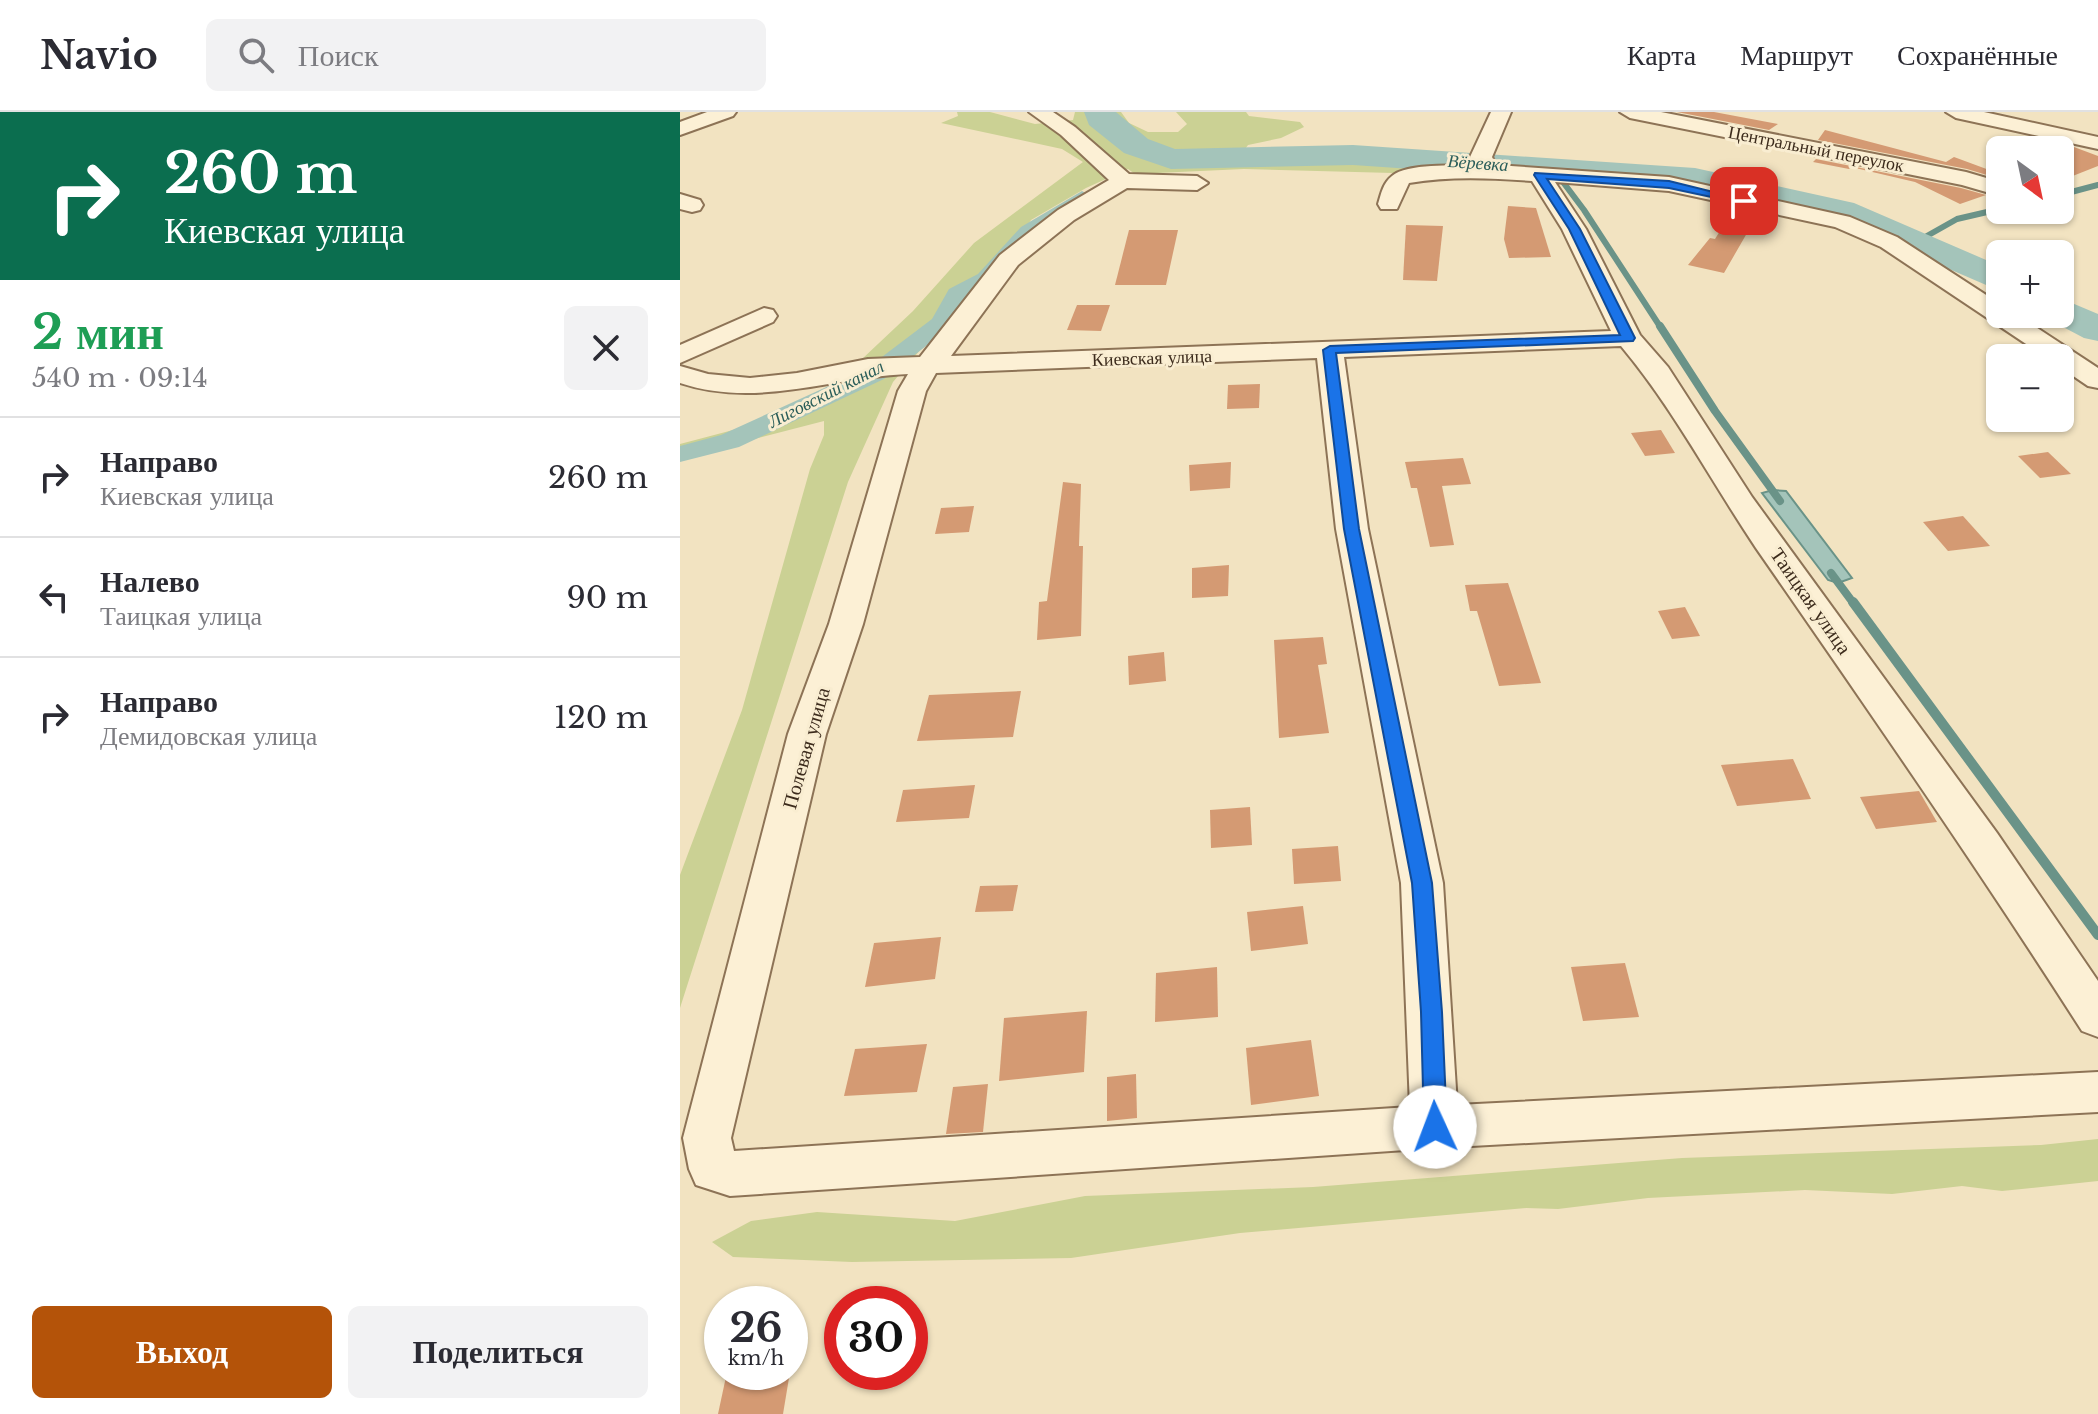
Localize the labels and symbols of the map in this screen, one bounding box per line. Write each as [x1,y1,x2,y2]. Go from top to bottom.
street label: Центральный переулок [1726,121,1906,177]
north arrow [1986,136,2074,224]
water label: Вёревка [1447,150,1509,176]
pin [1710,167,1778,235]
street label: Киевская улица [1091,345,1213,371]
water label: Лиговский канал [764,355,888,433]
street label: Таицкая улица [1765,543,1857,659]
street label: Полевая улица [777,684,835,812]
position arrow [1393,1085,1477,1169]
speed limit sign: 30 [824,1286,928,1390]

